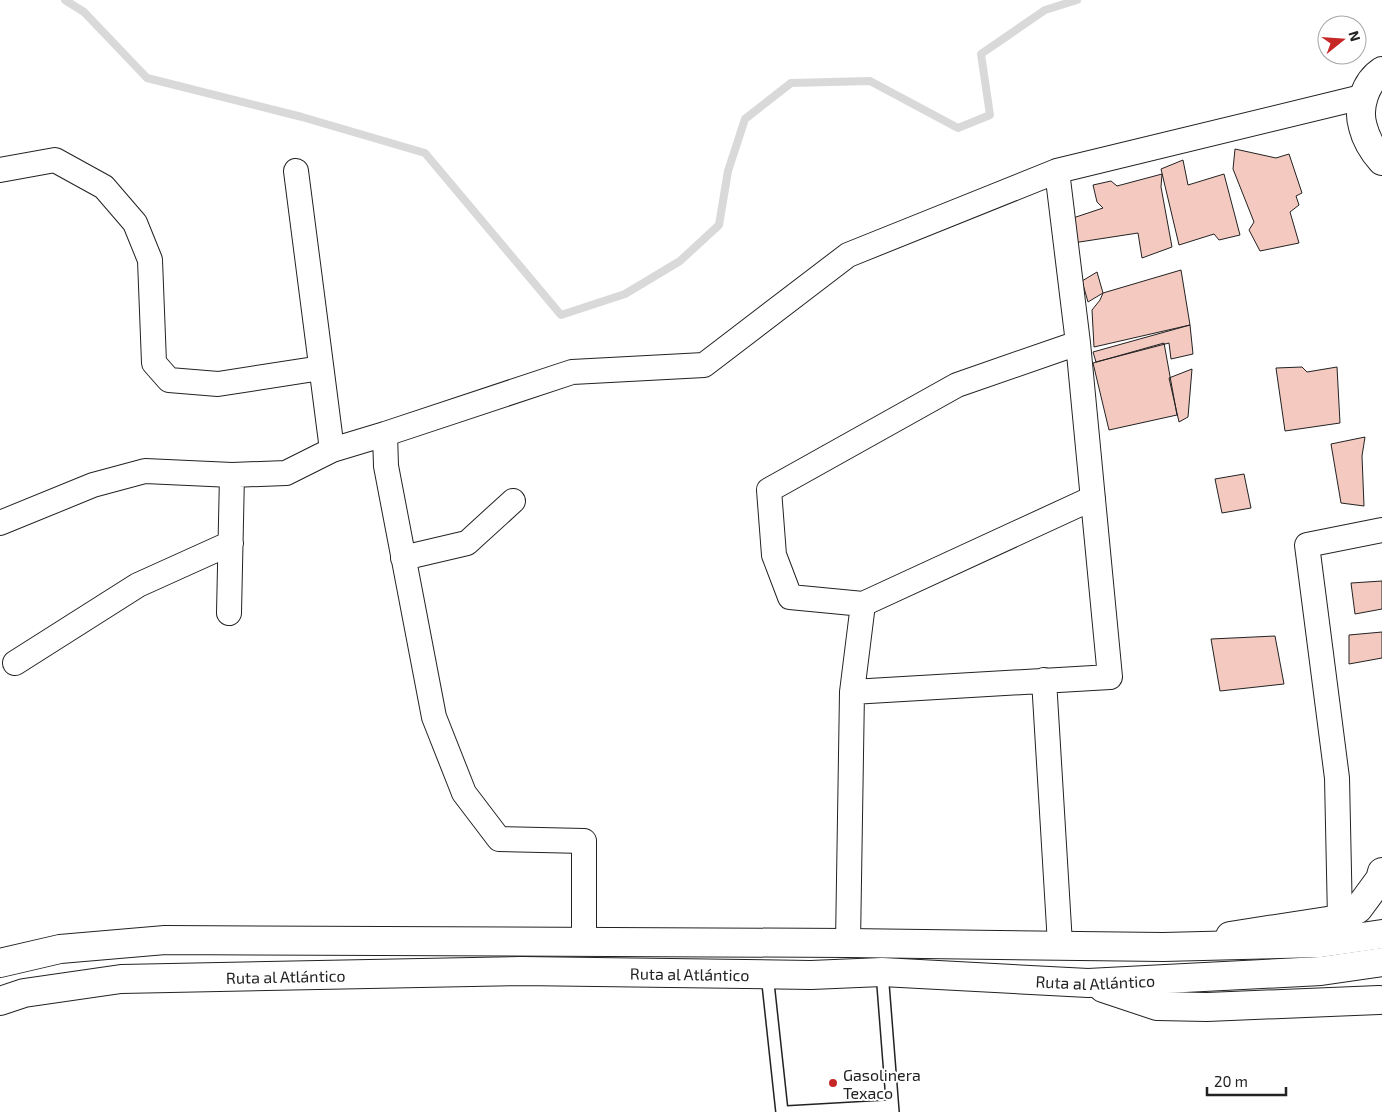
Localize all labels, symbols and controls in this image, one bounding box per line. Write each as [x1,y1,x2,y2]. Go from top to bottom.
north arrow [1317,15,1367,65]
text: N [1345,29,1365,43]
street label: Ruta al Atlántico [630,963,749,984]
street label: Ruta al Atlántico [226,965,346,986]
street label: Ruta al Atlántico [1035,970,1155,993]
scale bar [1207,1064,1286,1096]
place label: Gasolinera Texaco [843,1065,921,1102]
text: 20 m [1214,1072,1248,1090]
marker: Gasolinera Texaco [827,1077,839,1089]

